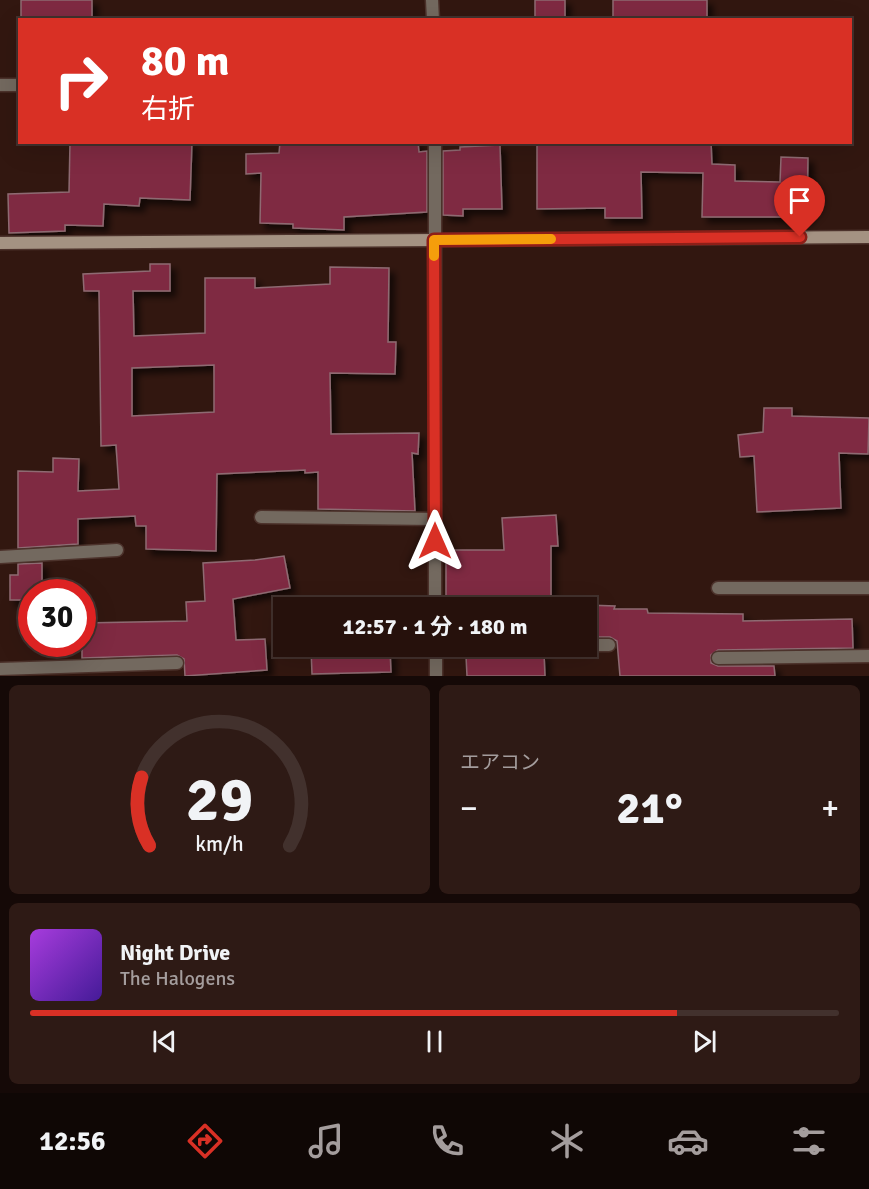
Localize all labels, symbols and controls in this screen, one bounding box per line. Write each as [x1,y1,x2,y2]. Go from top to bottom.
text: 80 m [141,36,230,87]
icon: right [42,42,120,120]
text: 右折 [141,93,195,126]
pin [774,175,825,237]
icon: arrive [783,184,816,217]
position arrow [403,509,467,573]
speed limit sign: 30 [18,579,96,657]
text: 12:57 · 1 分 · 180 m [343,613,527,640]
text: エアコン [460,750,540,775]
text: 29 [186,761,253,838]
text: 21° [616,781,683,836]
text: − [460,788,478,829]
text: + [821,788,839,829]
text: km/h [195,832,244,858]
text: Night Drive [120,939,230,966]
text: The Halogens [120,966,235,991]
icon: previous [148,1025,181,1058]
icon: pause [418,1025,451,1058]
icon: next [688,1025,721,1058]
icon: directions [184,1120,226,1162]
icon: music [305,1120,347,1162]
icon: phone [426,1120,468,1162]
icon: climate [546,1120,588,1162]
icon: car [667,1120,709,1162]
icon: filters [788,1120,830,1162]
text: 12:56 [39,1125,106,1158]

